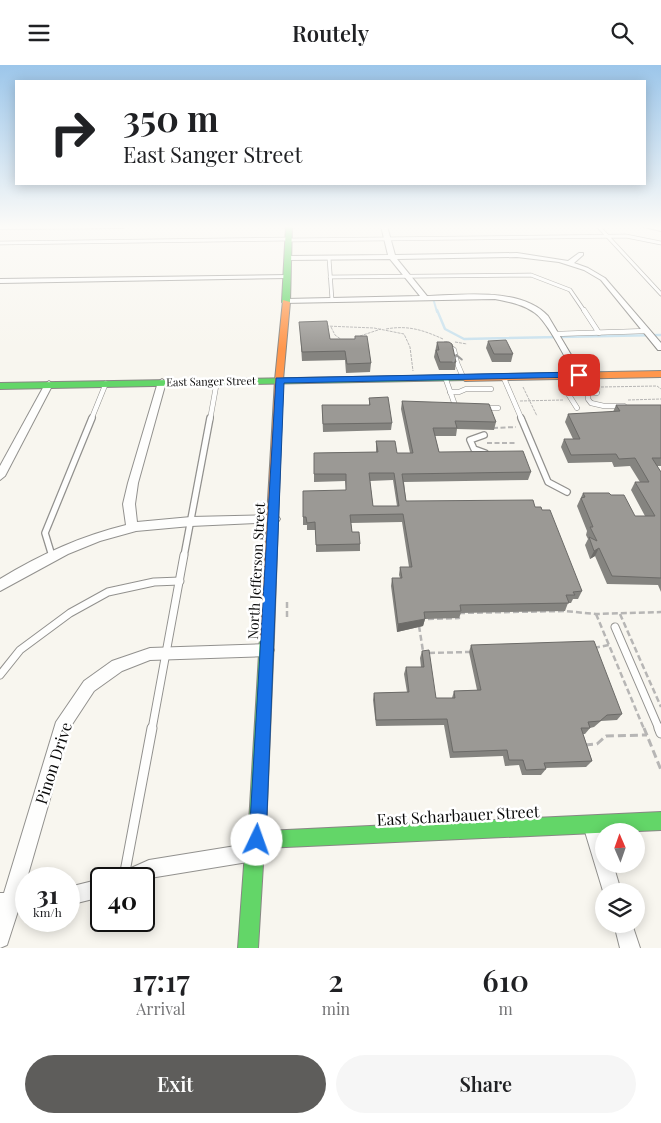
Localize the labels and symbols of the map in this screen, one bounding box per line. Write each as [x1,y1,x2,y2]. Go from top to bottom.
one-way arrow [452,354,462,362]
pin [558,354,600,396]
street label: East Sanger Street [166,373,256,389]
street label: North Jefferson Street [243,501,269,640]
street label: Pinon Drive [30,719,76,807]
street label: East Scharbauer Street [376,800,540,830]
position arrow [230,813,282,865]
north arrow [595,823,645,873]
speed limit sign: 40 [90,867,155,932]

